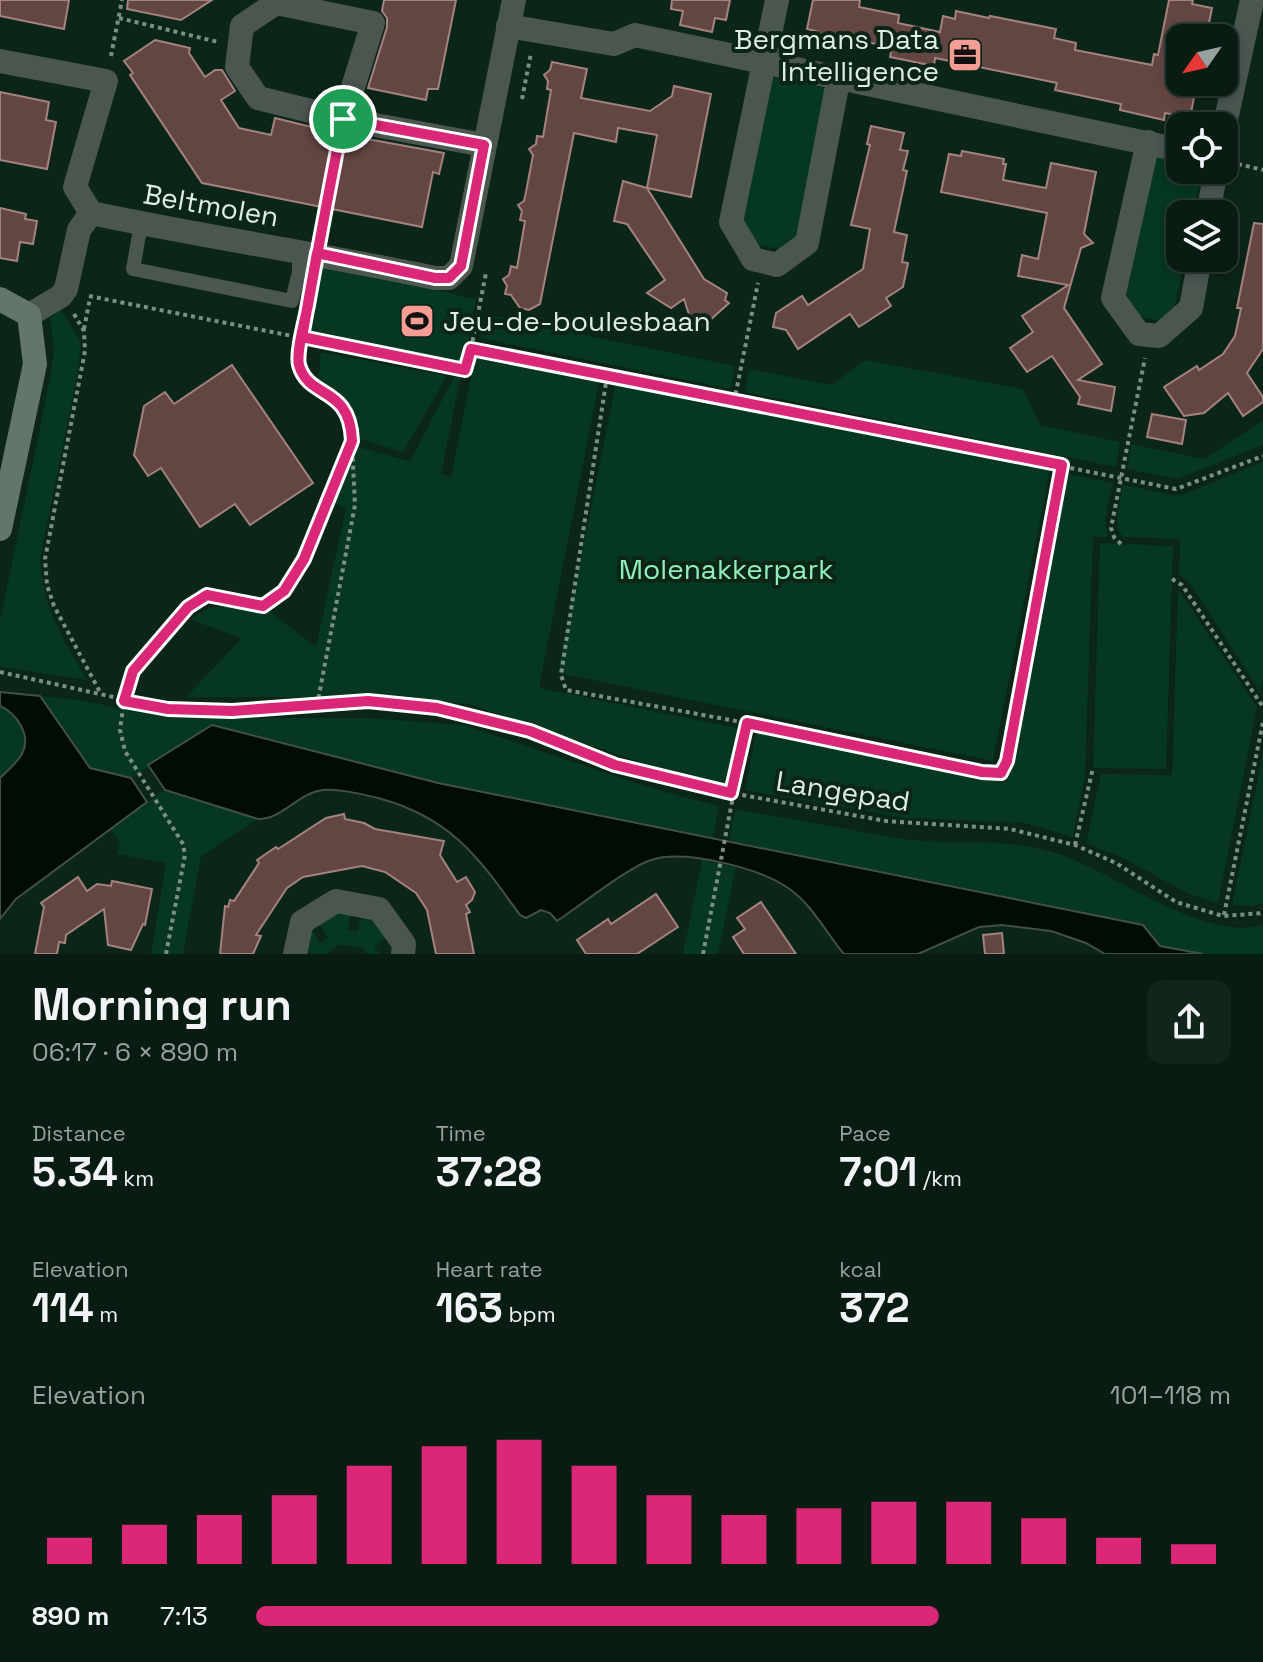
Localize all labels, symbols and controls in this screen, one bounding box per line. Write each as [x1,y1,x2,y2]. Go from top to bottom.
place label: Bergmans Data Intelligence [734,21,939,89]
north arrow [1166,24,1238,96]
map controls [1166,24,1238,272]
office icon: Bergmans Data Intelligence [946,36,984,74]
pin [309,85,377,153]
icon: arrive [321,97,365,141]
button: locate [1166,112,1238,184]
street label: Beltmolen [141,175,281,235]
button: layers [1166,200,1238,272]
sports icon: Jeu-de-boulesbaan [398,302,436,340]
place label: Jeu-de-boulesbaan [443,303,711,339]
park label: Molenakkerpark [619,551,833,587]
street label: Langepad [774,763,912,819]
text: Morning run [32,977,292,1033]
button: share [1147,980,1231,1064]
text: 06:17 · 6 × 890 m [32,1035,238,1069]
text: Distance [32,1119,126,1147]
text: Time [436,1119,486,1147]
text: Pace [839,1119,891,1147]
text: 5.34 [32,1147,118,1198]
text: 37:28 [436,1147,542,1198]
text: 7:01 [839,1147,917,1198]
text: km [118,1164,154,1192]
text: /km [917,1164,962,1192]
text: Elevation [32,1255,128,1283]
text: Heart rate [436,1255,542,1283]
text: kcal [839,1255,882,1283]
text: 114 [32,1283,94,1334]
text: 163 [436,1283,503,1334]
text: 372 [839,1283,909,1334]
text: m [94,1300,118,1328]
text: bpm [503,1300,556,1328]
text: Elevation [32,1378,146,1412]
text: 101–118 m [1110,1378,1231,1412]
text: 890 m [32,1599,109,1633]
text: 7:13 [160,1599,208,1633]

